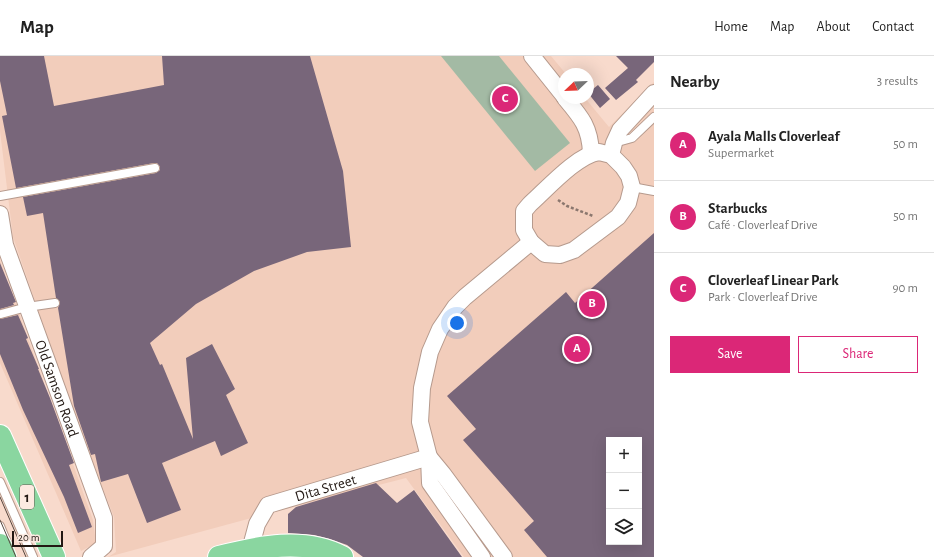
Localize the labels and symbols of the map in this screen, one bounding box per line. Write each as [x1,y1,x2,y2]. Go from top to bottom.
north arrow [558,68,594,104]
pin: C [492,84,518,114]
pin: B [579,289,605,319]
your location [447,313,467,333]
pin: A [564,334,590,364]
street label: Old Samson Road [32,338,81,439]
street label: Dita Street [293,472,358,504]
road number: 1 [20,485,34,509]
scale bar [12,529,63,548]

